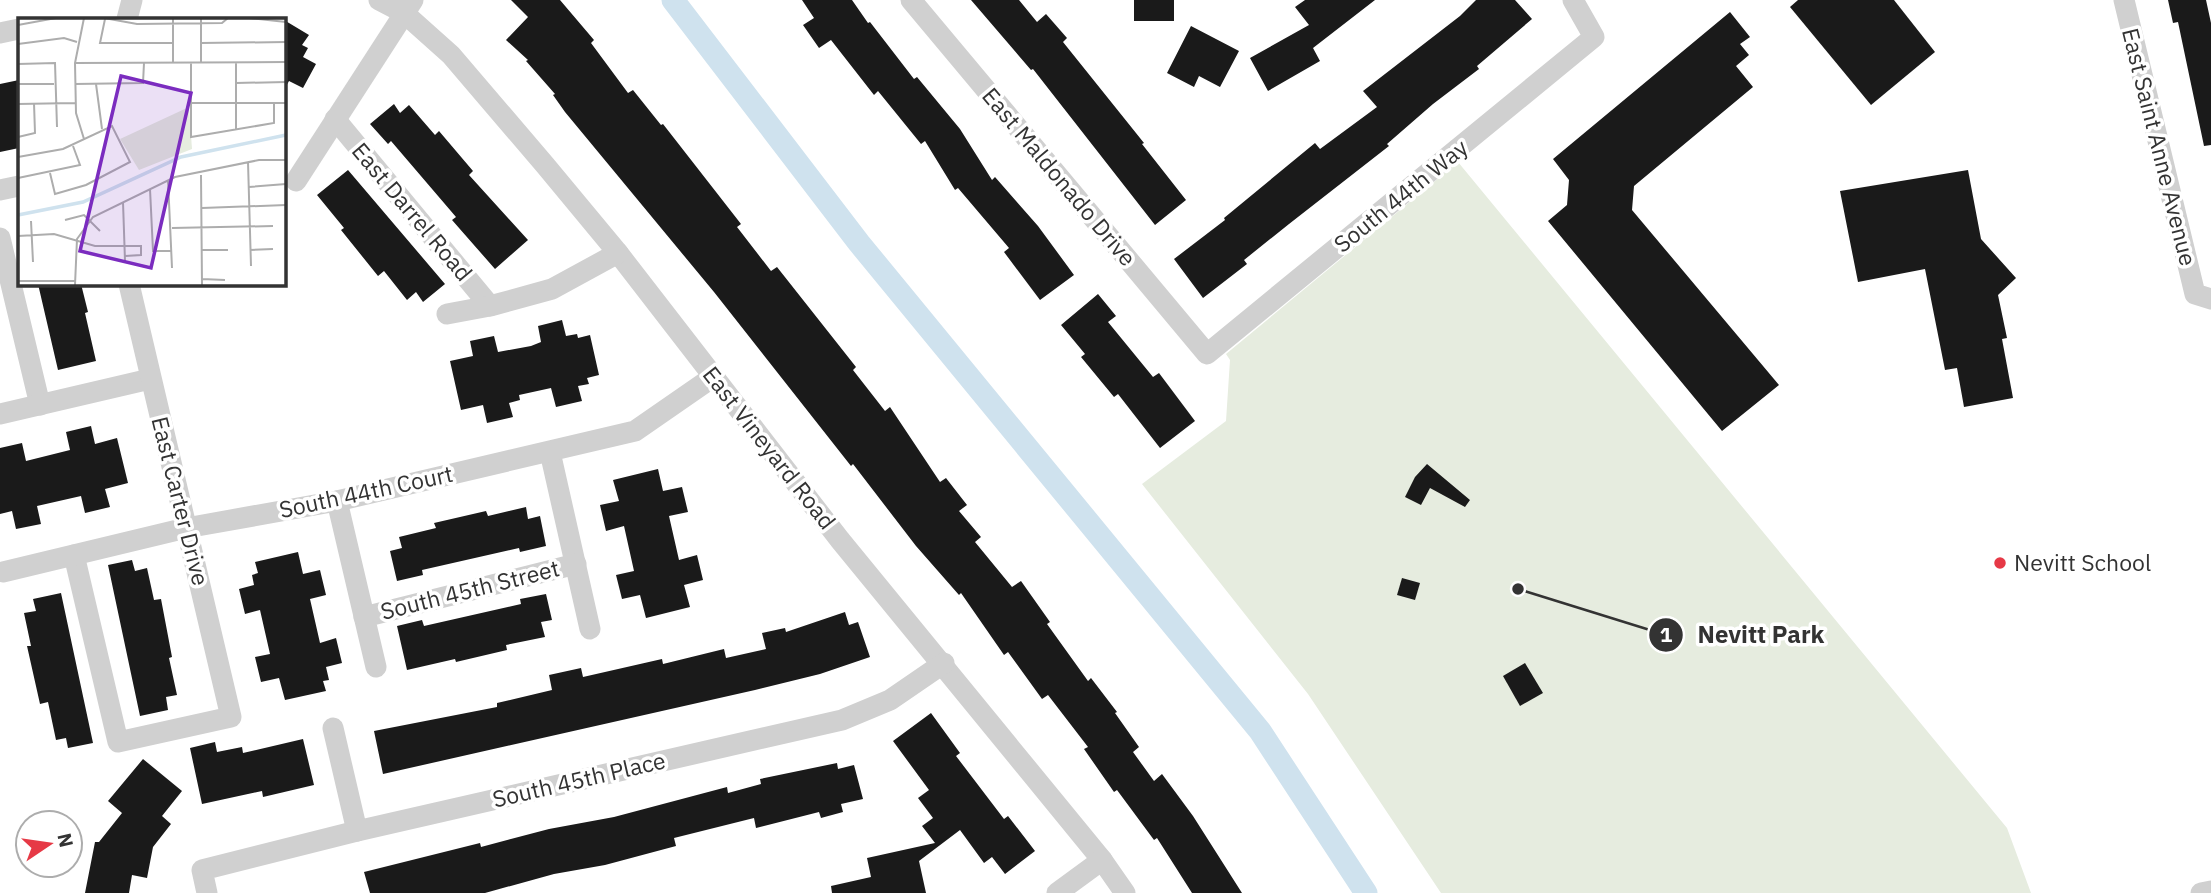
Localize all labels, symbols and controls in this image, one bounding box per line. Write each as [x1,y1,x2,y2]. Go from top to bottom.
inset map [18,18,285,285]
street label: East Saint Anne Avenue [2116,25,2204,269]
street label: East Maldonado Drive [976,81,1143,272]
street label: South 44th Way [1327,132,1474,258]
street label: East Darrel Road [346,136,480,287]
street label: East Vineyard Road [697,360,843,535]
street label: East Carter Drive [145,413,216,588]
street label: South 44th Court [276,458,455,524]
place label: Nevitt School [2014,547,2151,577]
street label: South 45th Street [377,552,562,626]
marker: Nevitt School [1992,555,2008,571]
callout: Nevitt Park [1648,612,1838,657]
text: Nevitt Park [1698,618,1825,650]
text: 1 [1660,620,1673,648]
street label: South 45th Place [489,745,668,814]
north arrow [14,809,84,879]
text: N [52,831,79,850]

